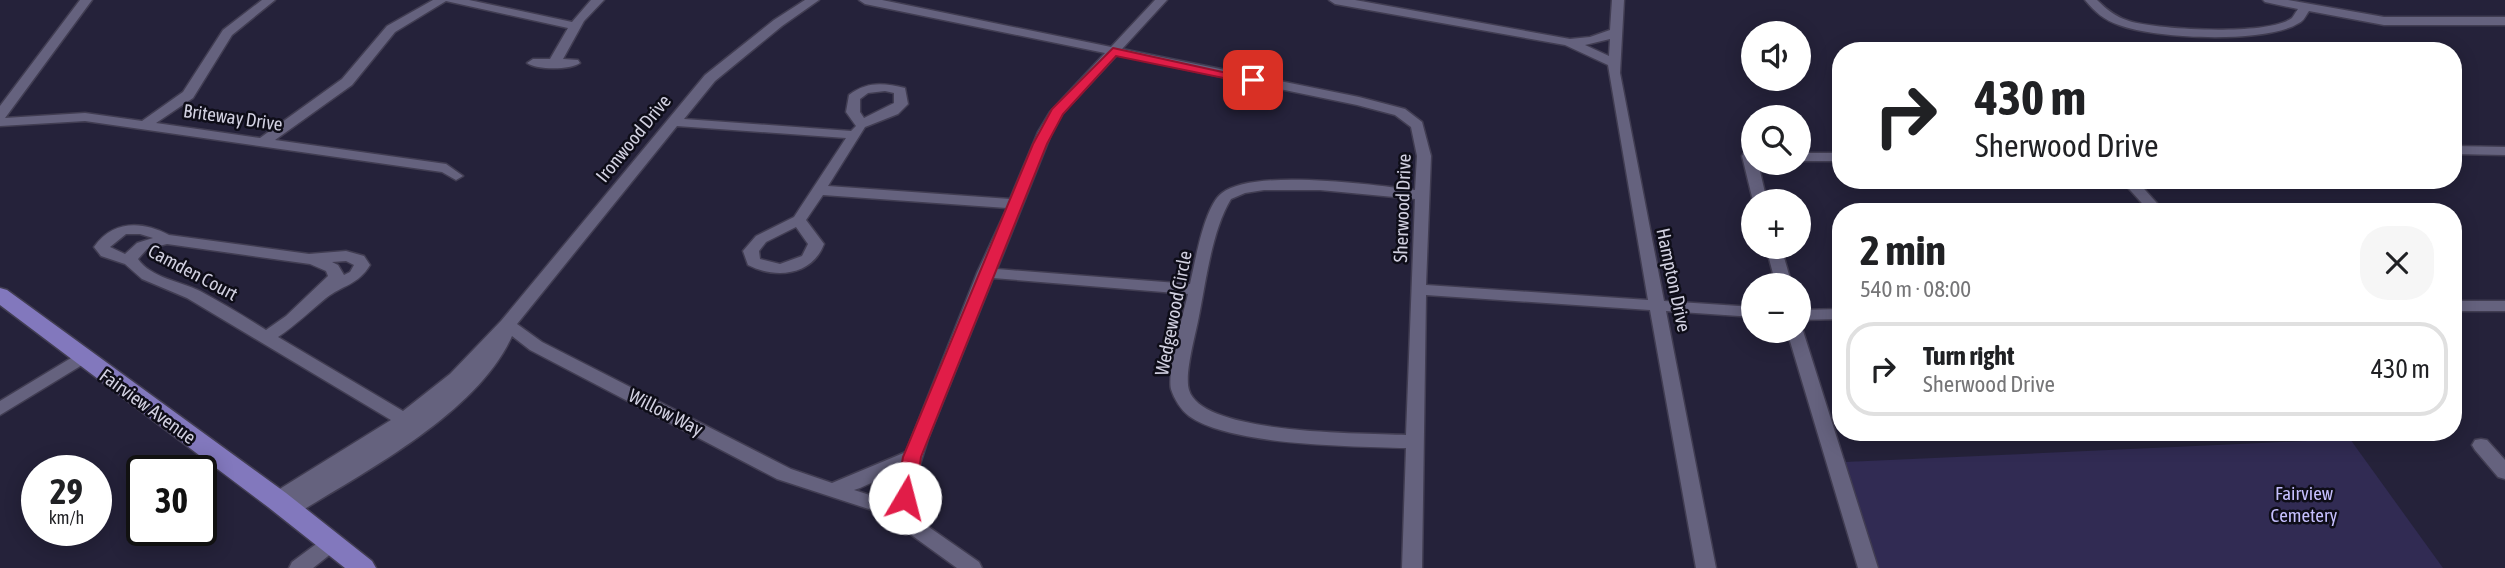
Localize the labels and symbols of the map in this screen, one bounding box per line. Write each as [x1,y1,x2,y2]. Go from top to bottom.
pin [1223,50,1283,110]
street label: Ironwood Drive [591,90,675,186]
street label: Briteway Drive [182,99,284,135]
street label: Sherwood Drive [1389,153,1415,263]
street label: Hampton Drive [1652,226,1696,334]
street label: Camden Court [145,239,241,305]
street label: Wedgewood Circle [1150,249,1196,377]
street label: Fairview Avenue [96,364,200,448]
street label: Willow Way [625,384,707,440]
speed limit sign: 30 [126,455,217,546]
position arrow [868,461,942,535]
park label: Fairview Cemetery [2271,482,2338,526]

